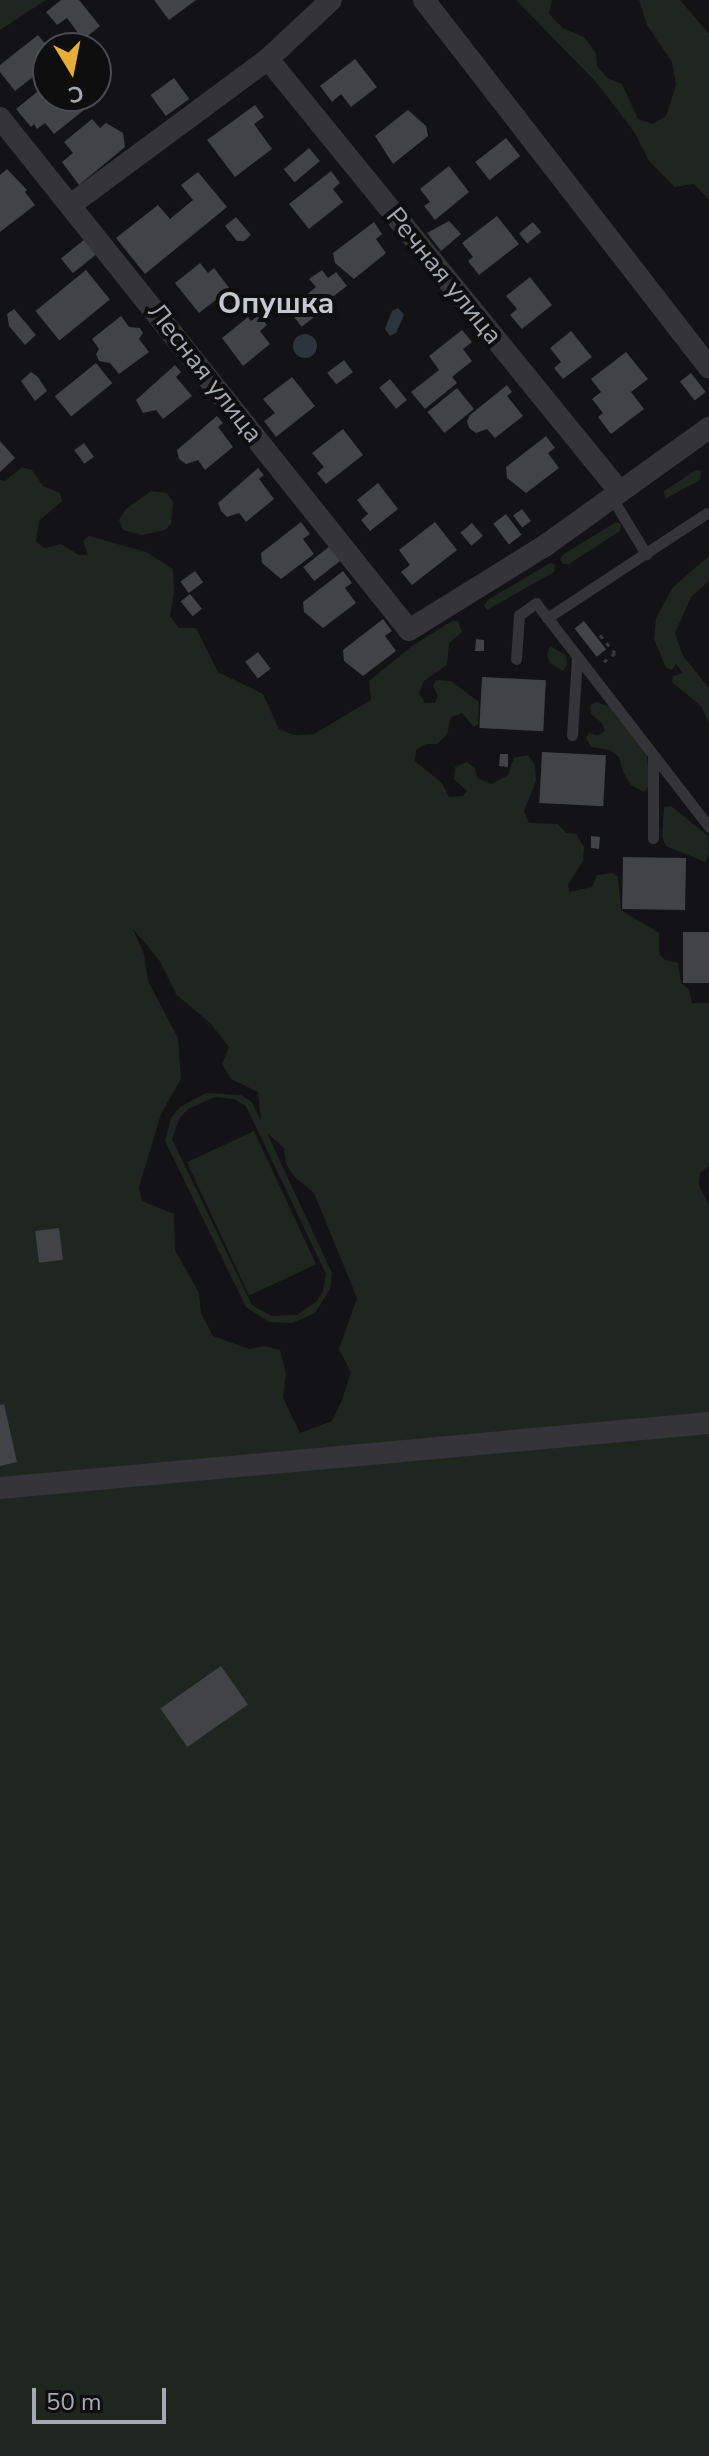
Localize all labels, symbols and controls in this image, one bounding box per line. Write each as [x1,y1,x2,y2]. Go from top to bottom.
north arrow [32,32,112,112]
text: С [66,78,86,110]
street label: Речная улица [379,201,509,351]
district label: Опушка [218,286,334,322]
street label: Лесная улица [141,297,269,449]
scale bar [36,2372,170,2422]
text: 50 m [46,2386,102,2418]

